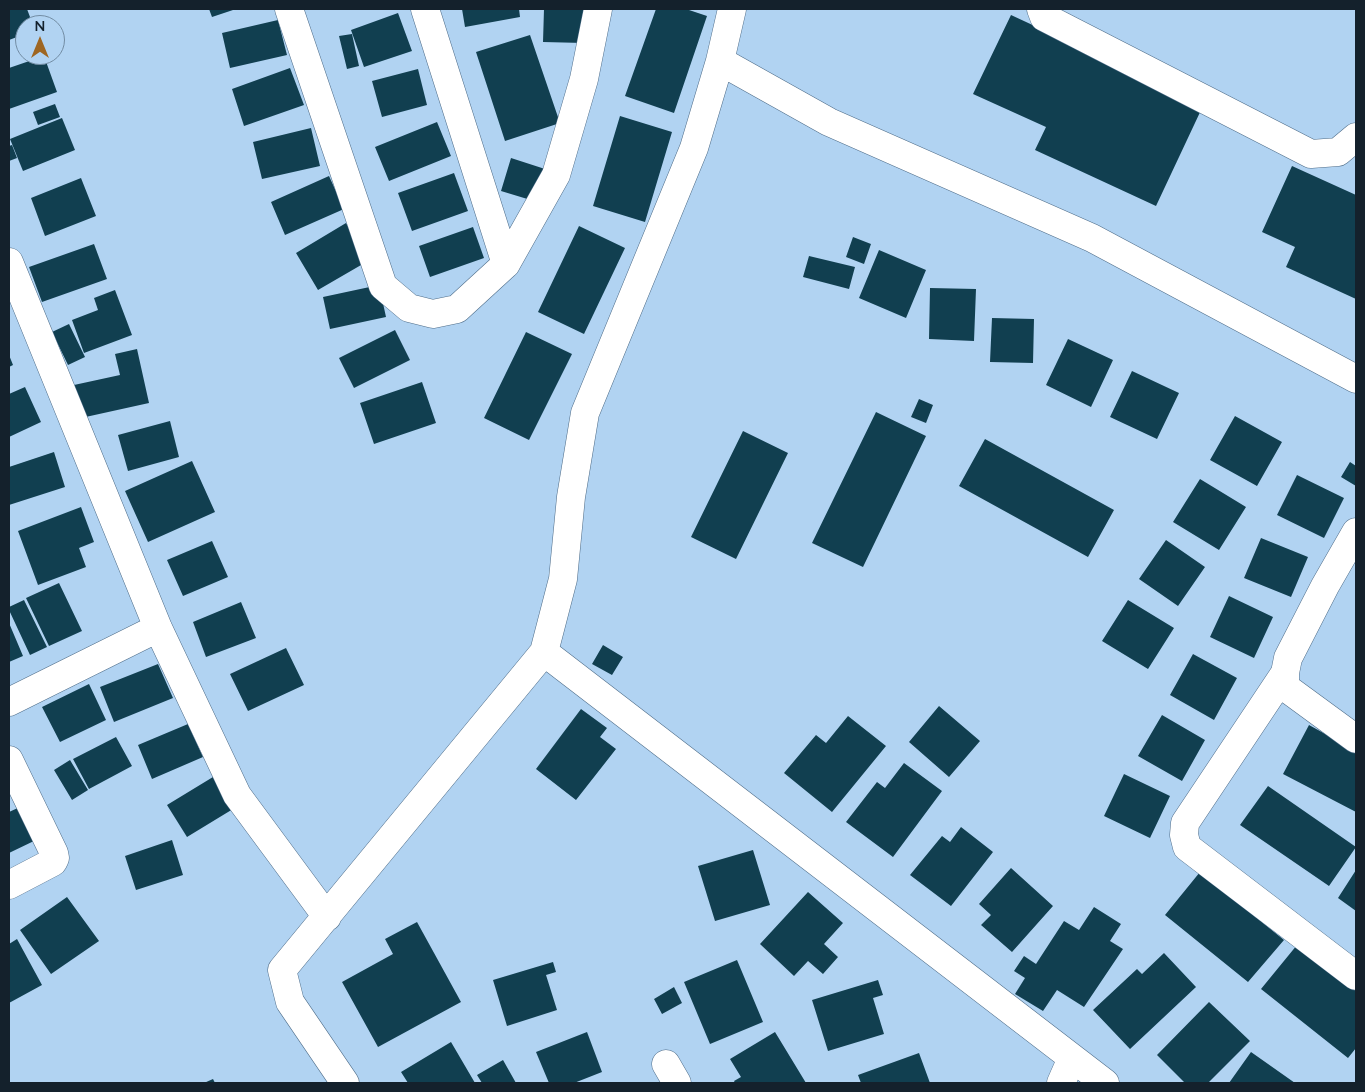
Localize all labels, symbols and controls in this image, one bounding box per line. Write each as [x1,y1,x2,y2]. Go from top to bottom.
north arrow [15,15,65,65]
text: N [35,17,45,34]

